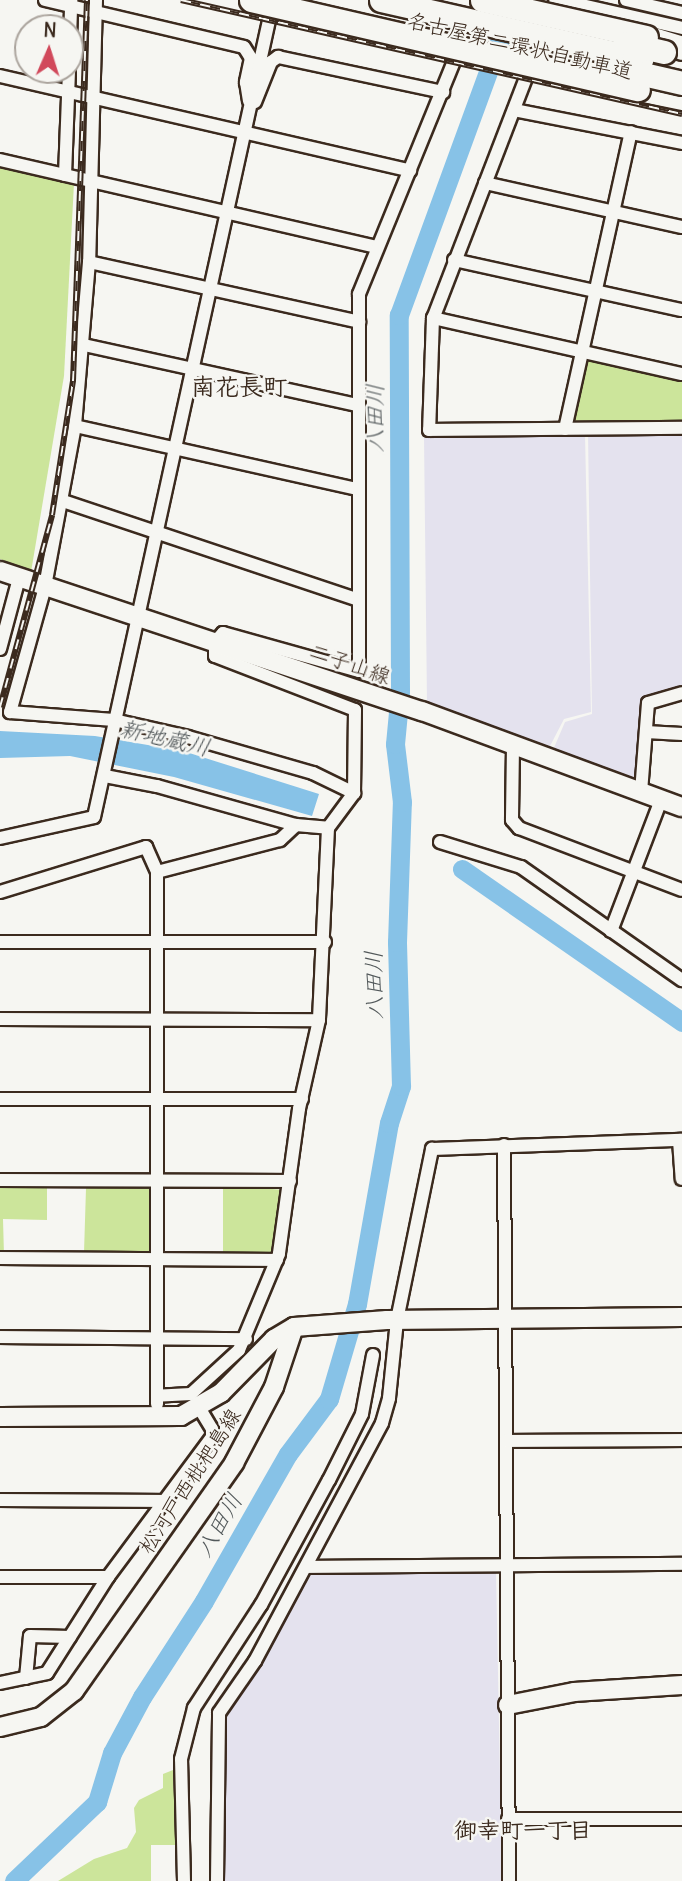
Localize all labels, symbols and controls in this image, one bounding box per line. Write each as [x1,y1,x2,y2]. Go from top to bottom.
street label: 名古屋第二環状自動車道 [405,8,635,84]
north arrow [14,14,84,84]
text: N [43,18,57,42]
district label: 南花長町 [191,373,287,401]
water label: 八田川 [361,384,389,452]
street label: 二子山線 [306,638,394,690]
water label: 新地蔵川 [117,714,213,762]
water label: 八田川 [360,950,388,1020]
street label: 松河戸西枇杷島線 [134,1404,246,1558]
water label: 八田川 [190,1488,248,1562]
district label: 御幸町一丁目 [454,1816,592,1844]

